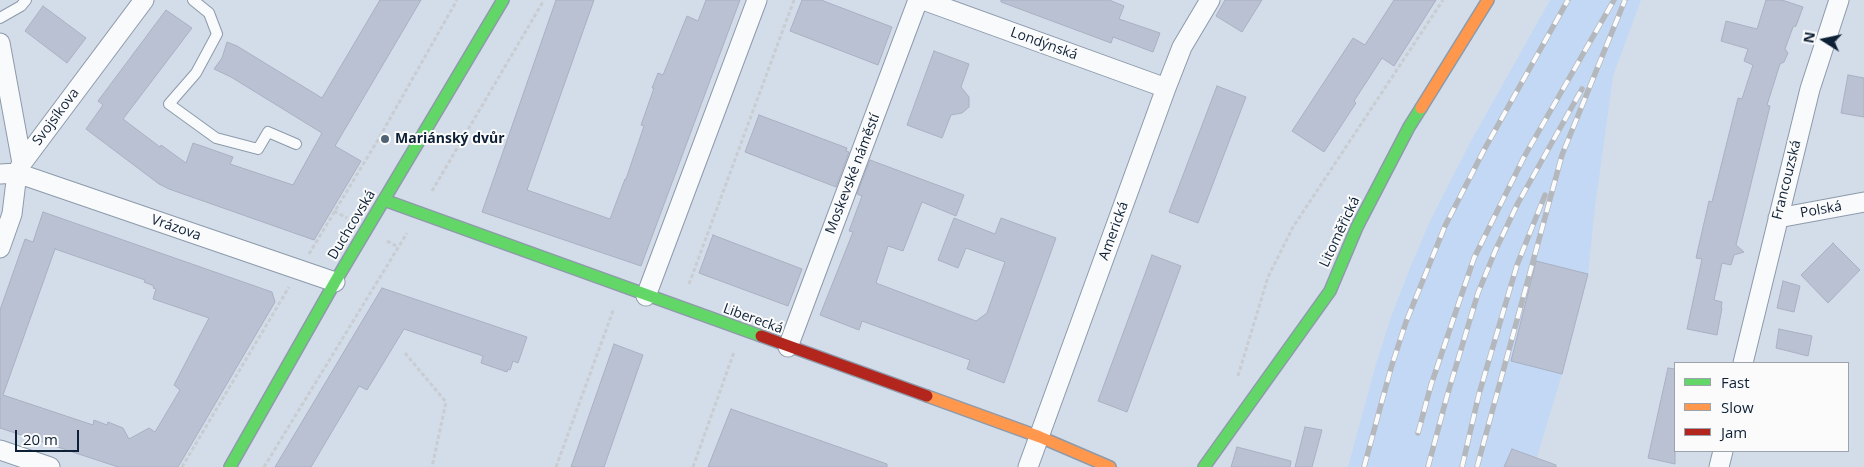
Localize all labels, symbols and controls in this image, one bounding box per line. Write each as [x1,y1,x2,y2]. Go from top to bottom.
north arrow [1799,15,1849,65]
street label: Londýnská [1008,24,1080,64]
text: N [1798,30,1819,45]
street label: Svojsíkova [29,85,83,149]
street label: Moskevské náměstí [822,111,884,237]
place label: Mariánský dvůr [395,131,505,147]
marker: Mariánský dvůr [379,133,391,145]
street label: Francouzská [1769,138,1805,222]
street label: Duchcovská [325,187,379,263]
street label: Litoměřická [1316,194,1364,270]
street label: Polská [1799,198,1843,222]
street label: Americká [1096,200,1132,262]
street label: Vrázova [149,212,203,244]
street label: Liberecká [721,300,785,338]
legend [1674,362,1849,452]
text: Fast [1721,372,1750,392]
text: Slow [1721,397,1754,417]
scale bar [18,420,81,452]
text: Jam [1721,422,1747,442]
text: 20 m [23,429,58,449]

